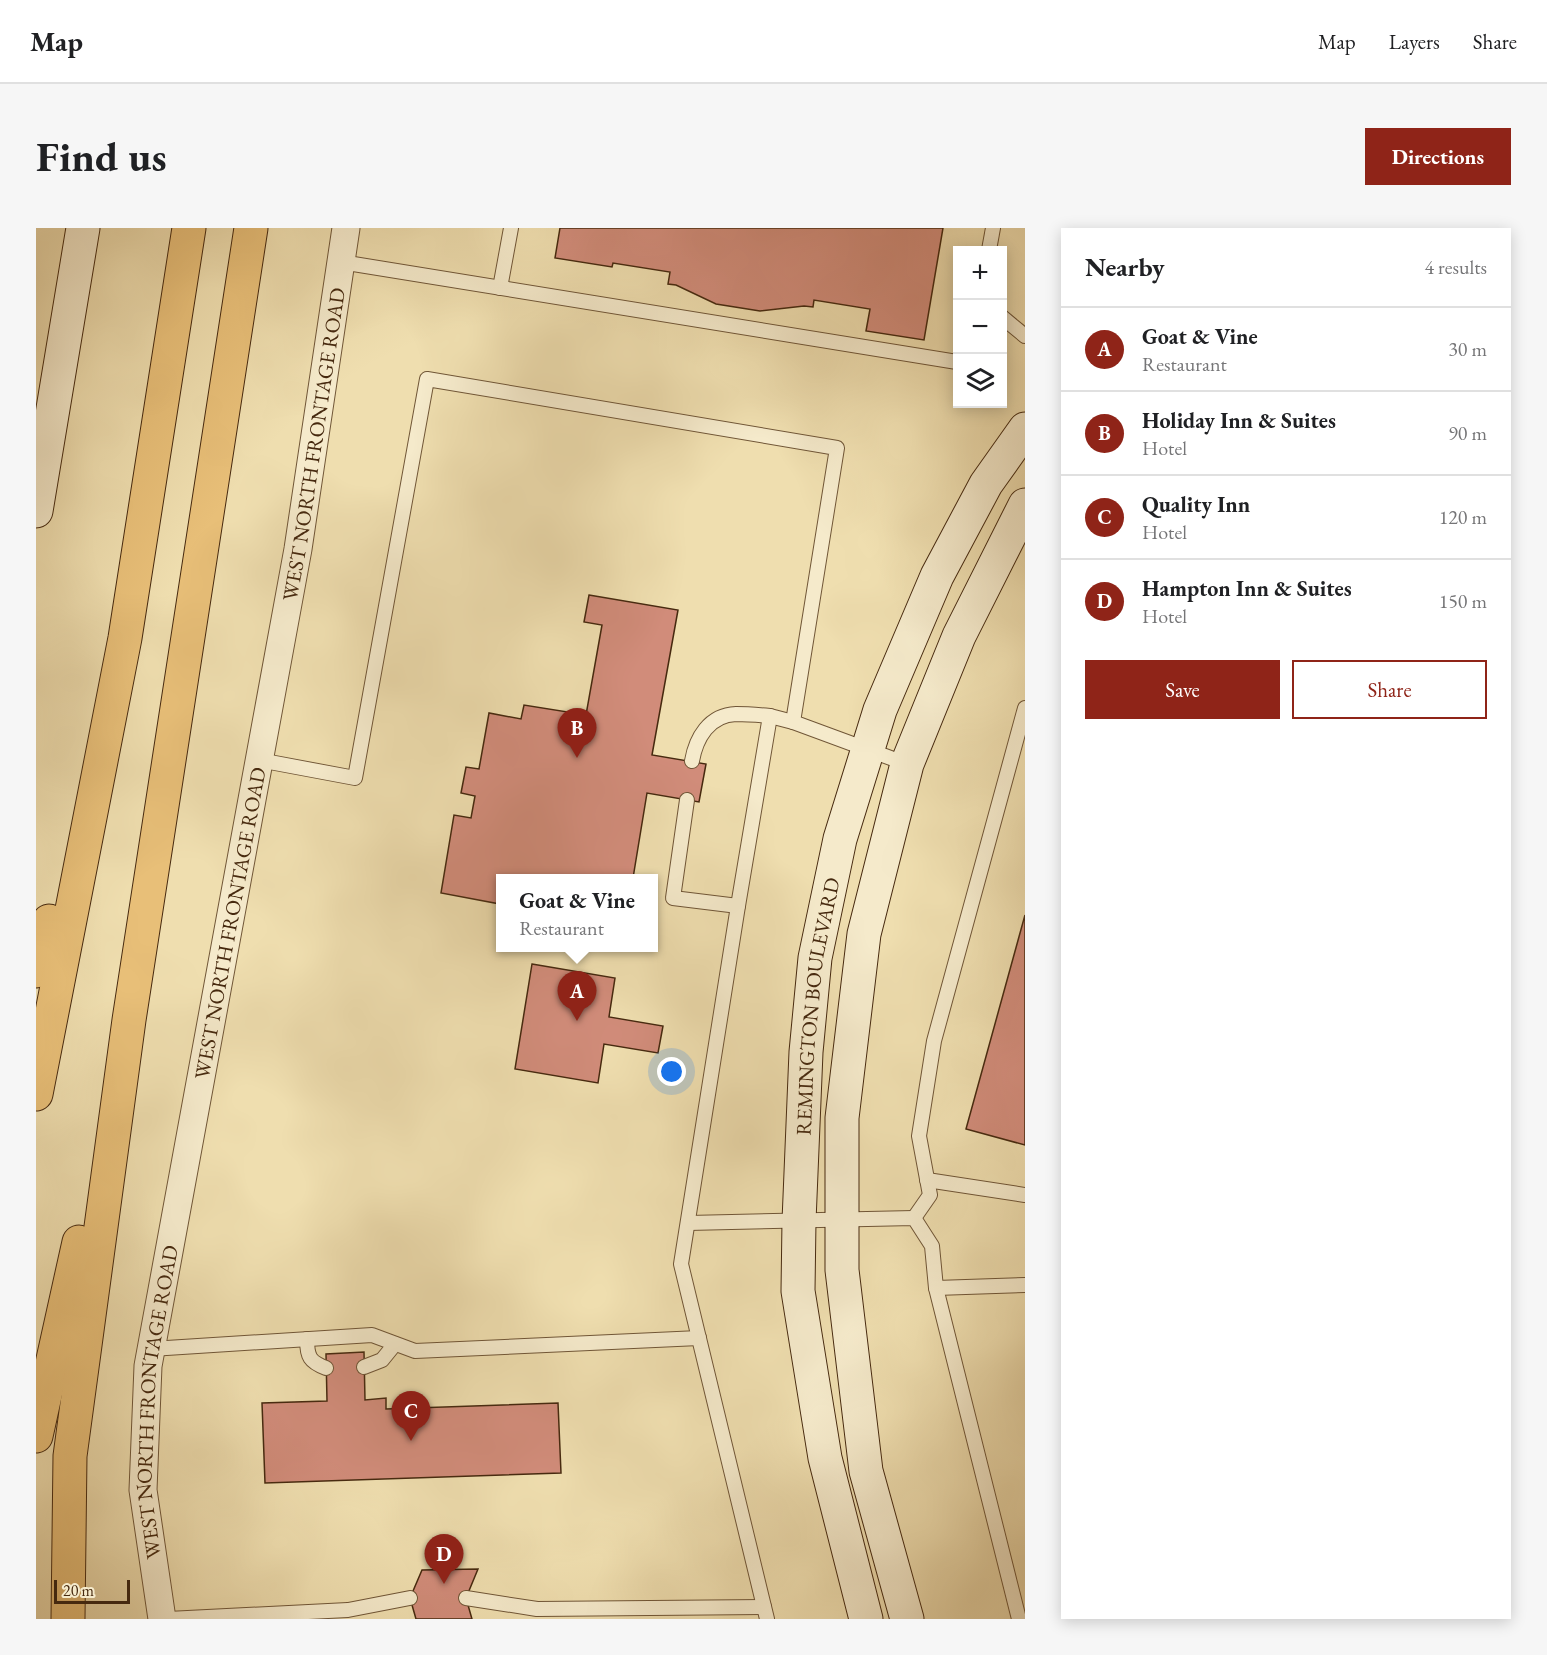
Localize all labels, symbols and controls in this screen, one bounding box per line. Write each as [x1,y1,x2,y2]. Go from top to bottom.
text: Map [30,23,83,59]
text: Map [1318,28,1356,55]
text: Layers [1389,28,1440,55]
text: Share [1473,28,1517,55]
button: Directions [1365,128,1511,185]
text: Find us [36,129,167,184]
map controls [953,246,1007,408]
button: + [953,246,1007,300]
text: Nearby [1085,250,1165,284]
text: 4 results [1424,254,1487,280]
street label: WEST NORTH FRONTAGE ROAD [275,286,350,603]
button: − [953,300,1007,354]
text: Goat & Vine [1142,322,1258,351]
text: A [1097,336,1112,362]
text: 30 m [1448,336,1487,362]
text: Restaurant [1142,351,1227,377]
button: layers [953,354,1007,408]
text: Holiday Inn & Suites [1142,406,1336,435]
text: B [1098,420,1111,446]
text: 90 m [1448,420,1487,446]
text: Hotel [1142,435,1187,461]
text: Quality Inn [1142,490,1250,519]
text: C [1097,504,1112,530]
text: 120 m [1439,504,1487,530]
text: Hotel [1142,519,1187,545]
text: Hampton Inn & Suites [1142,574,1352,603]
text: D [1097,588,1112,614]
text: 150 m [1439,588,1487,614]
text: Hotel [1142,603,1187,629]
button: Save [1085,660,1280,719]
button: Share [1292,660,1487,719]
pin: B [558,708,596,758]
street label: WEST NORTH FRONTAGE ROAD [187,765,271,1081]
popup [496,874,658,952]
street label: REMINGTON BOULEVARD [789,875,845,1136]
text: Goat & Vine [519,886,635,915]
text: Restaurant [519,915,604,941]
pin: A [558,972,596,1021]
your location [657,1057,686,1086]
street label: WEST NORTH FRONTAGE ROAD [129,1243,183,1561]
pin: C [392,1392,430,1441]
pin: D [424,1534,464,1584]
scale bar [54,1577,130,1604]
text: 20 m [63,1580,94,1601]

